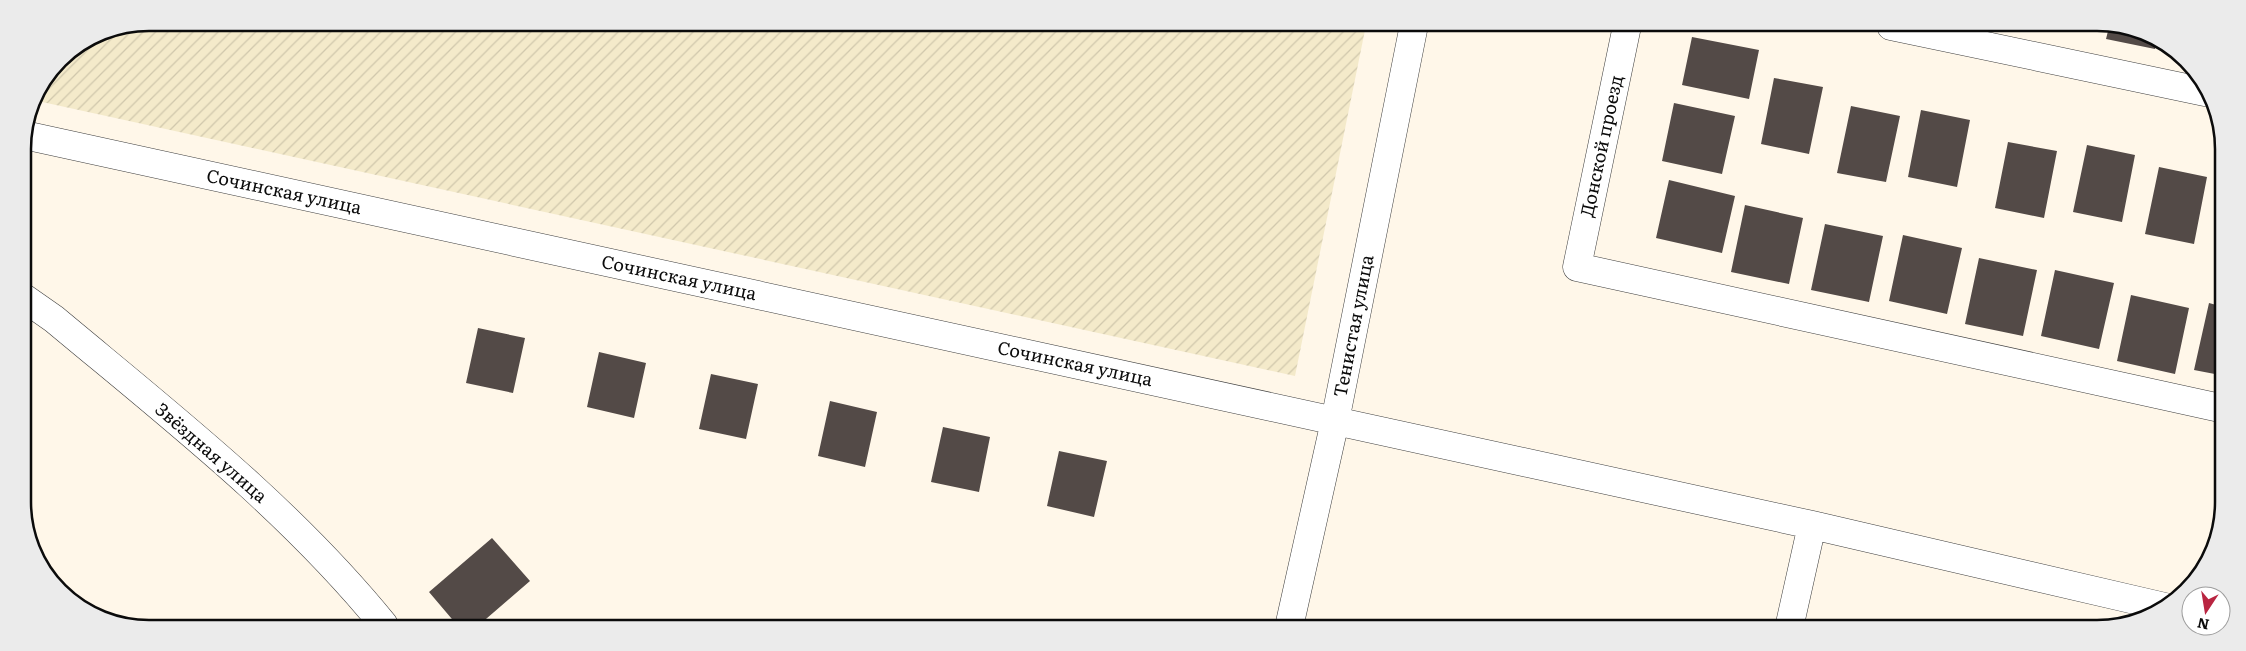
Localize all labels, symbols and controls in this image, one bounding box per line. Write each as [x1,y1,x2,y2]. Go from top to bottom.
street label: Донской проезд [1572,72,1629,219]
street label: Сочинская улица [204,161,365,220]
street label: Сочинская улица [599,247,760,306]
street label: Тенистая улица [1325,252,1380,399]
street label: Сочинская улица [995,333,1156,392]
street label: Звёздная улица [150,395,274,509]
north arrow [2181,586,2231,636]
text: N [2195,614,2211,636]

